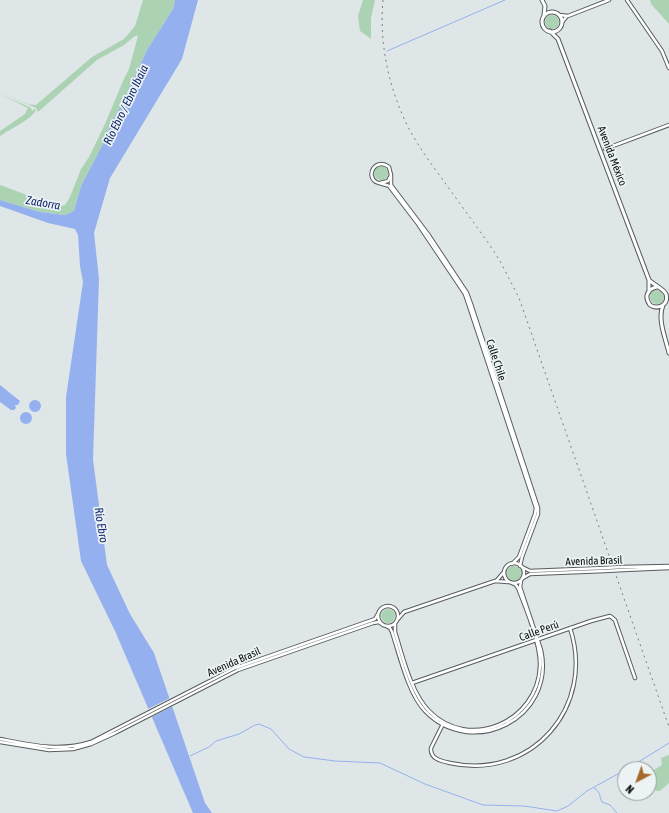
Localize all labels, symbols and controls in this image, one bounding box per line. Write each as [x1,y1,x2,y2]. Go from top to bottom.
water label: Río Ebro / Ebro Ibaia [100,63,152,147]
street label: Avenida México [595,124,629,188]
water label: Zadorra [25,193,61,213]
street label: Calle Chile [483,338,509,382]
water label: Río Ebro [91,506,111,544]
street label: Avenida Brasil [565,553,623,569]
street label: Calle Perú [517,618,561,644]
street label: Avenida Brasil [205,644,263,680]
north arrow [617,761,657,801]
text: N [623,783,636,796]

